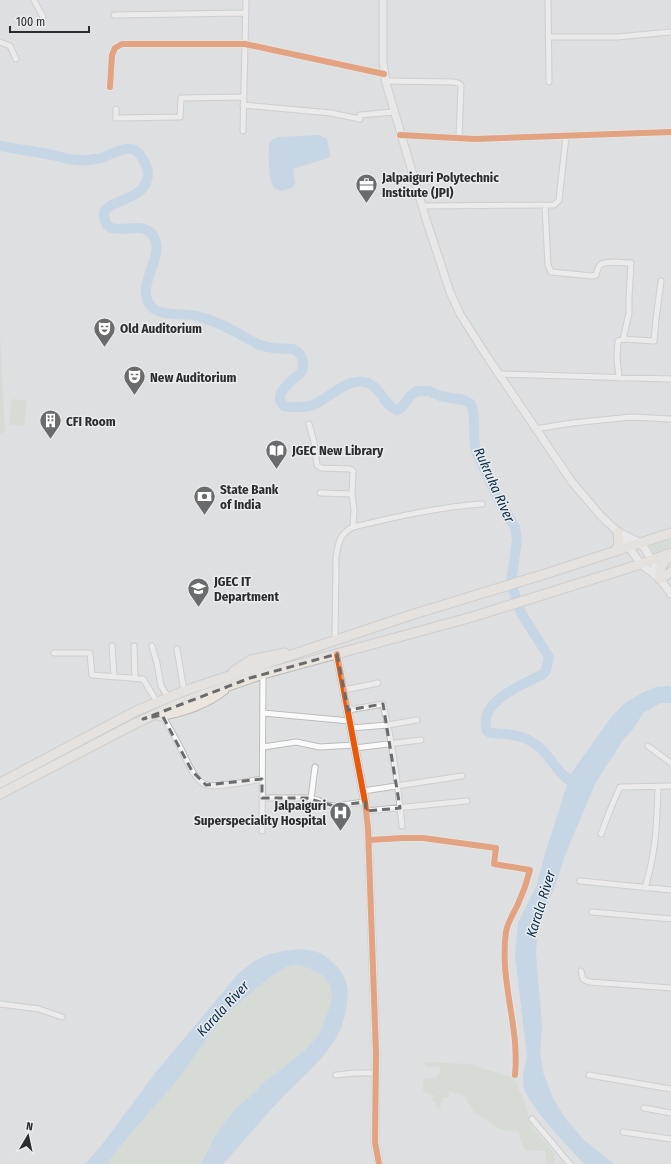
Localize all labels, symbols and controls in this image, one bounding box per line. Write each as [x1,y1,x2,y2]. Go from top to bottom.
scale bar [10,8,89,34]
text: 100 m [16,15,45,29]
place label: Jalpaiguri Polytechnic Institute (JPI) [381,170,499,200]
office icon: Jalpaiguri Polytechnic Institute (JPI) [353,171,379,204]
theatre icon: Old Auditorium [91,315,117,348]
place label: Old Auditorium [120,321,202,336]
theatre icon: New Auditorium [122,364,148,397]
place label: New Auditorium [150,370,236,385]
building icon: CFI Room [38,408,64,441]
place label: CFI Room [66,414,116,429]
library icon: JGEC New Library [263,437,289,470]
place label: JGEC New Library [291,443,384,458]
water label: Rukruka River [470,445,519,526]
place label: State Bank of India [220,482,279,512]
bank icon: State Bank of India [192,483,218,516]
place label: JGEC IT Department [213,574,279,604]
school or university icon: JGEC IT Department [186,575,212,608]
place label: Jalpaiguri Superspeciality Hospital [194,798,326,828]
hospital icon: Jalpaiguri Superspeciality Hospital [328,799,354,832]
water label: Karala River [523,867,560,940]
water label: Karala River [193,977,254,1040]
north arrow [8,1116,48,1156]
text: N [25,1120,34,1134]

